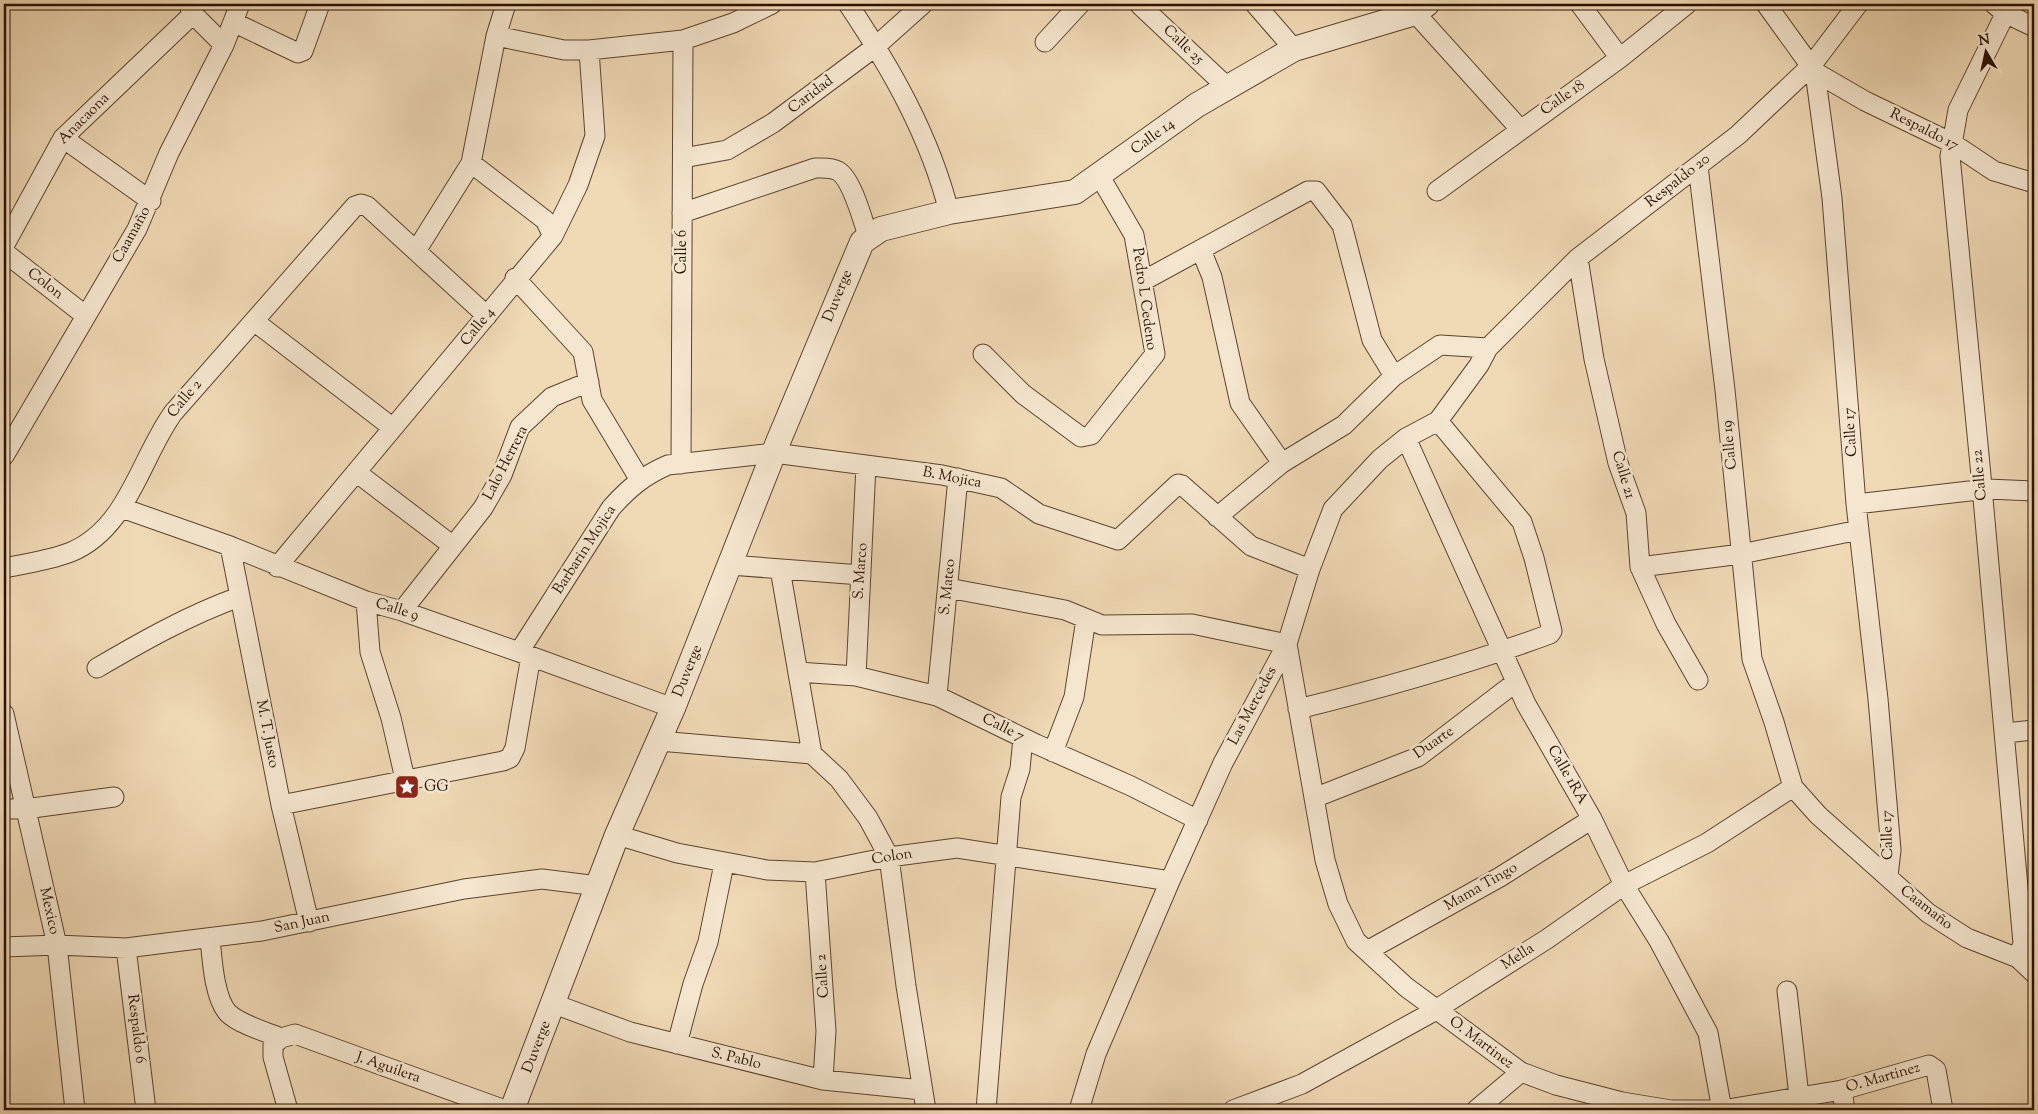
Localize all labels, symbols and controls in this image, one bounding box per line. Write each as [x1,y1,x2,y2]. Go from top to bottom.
street label: Calle 25 [1158,20,1208,70]
north arrow [1960,28,2010,78]
text: N [1977,30,1991,52]
street label: Caridad [784,71,839,119]
street label: Calle 18 [1537,75,1589,121]
street label: Anacaona [54,88,115,149]
street label: Respaldo 17 [1886,104,1963,157]
street label: Calle 14 [1127,114,1180,160]
street label: Respaldo 20 [1641,149,1715,213]
street label: Caamaño [108,203,156,267]
street label: Calle 6 [672,230,693,274]
street label: Pedro L Cedeno [1126,246,1162,352]
street label: Colon [22,263,68,305]
street label: Duverge [818,267,858,325]
street label: Calle 4 [456,303,501,351]
street label: Calle 2 [163,375,207,423]
street label: Calle 17 [1839,406,1863,458]
street label: Calle 19 [1717,419,1743,471]
street label: Lalo Herrera [478,422,534,504]
street label: Calle 21 [1606,448,1640,502]
street label: Calle 22 [1967,449,1993,501]
street label: B. Mojica [921,462,983,494]
street label: Barbarin Mojica [548,501,622,599]
street label: S. Marco [849,542,873,600]
street label: S. Mateo [935,558,961,616]
street label: Calle 9 [373,593,421,627]
street label: Duverge [668,642,708,700]
street label: Las Mercedes [1223,663,1283,749]
street label: M. T. Justo [250,698,284,770]
street label: Calle 7 [978,709,1028,747]
street label: Duarte [1410,721,1458,765]
street label: Calle 1RA [1542,741,1592,809]
place icon: GG [394,774,420,800]
place label: GG [424,777,449,798]
street label: Calle 17 [1877,809,1899,860]
street label: Colon [870,843,914,871]
street label: Mama Tingo [1440,858,1522,916]
street label: Caamaño [1895,881,1957,935]
street label: Mexico [33,885,65,937]
street label: San Juan [272,907,332,939]
street label: Mella [1497,938,1539,976]
street label: Calle 2 [811,953,835,999]
street label: Respaldo 6 [121,993,151,1065]
street label: O. Martinez [1444,1012,1518,1075]
street label: Duverge [517,1018,557,1076]
street label: S. Pablo [709,1043,763,1075]
street label: J. Aguilera [352,1047,423,1089]
street label: O. Martinez [1843,1057,1923,1099]

